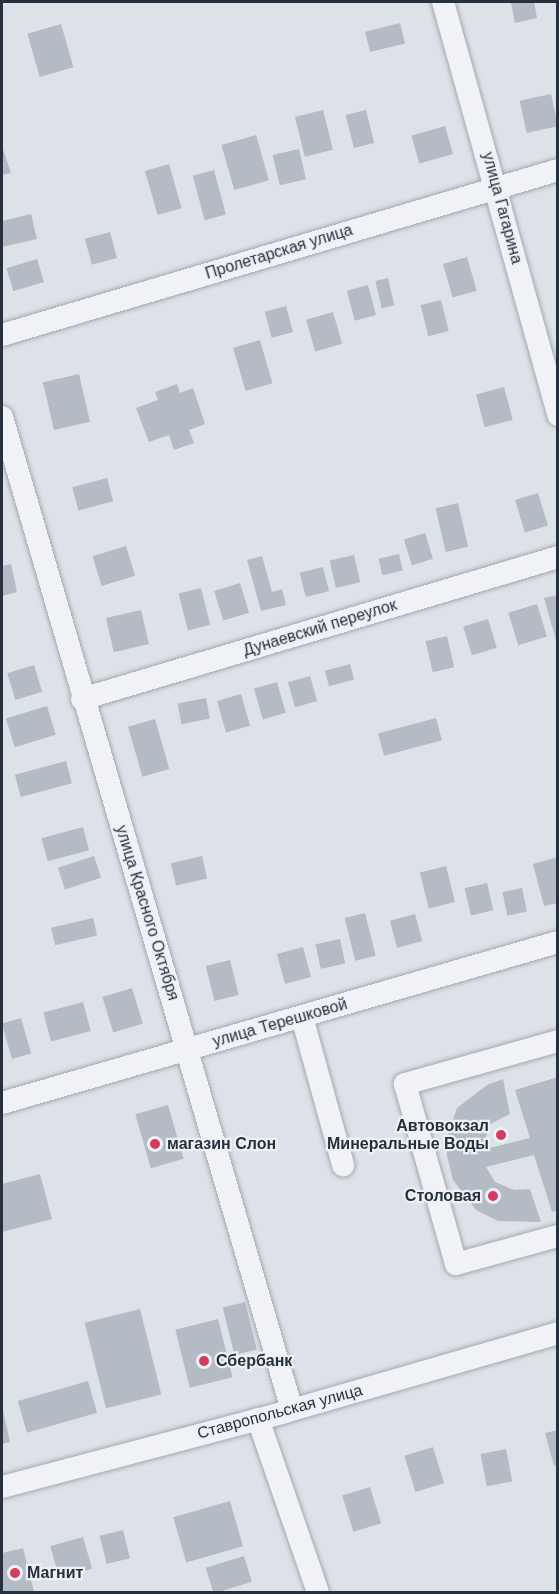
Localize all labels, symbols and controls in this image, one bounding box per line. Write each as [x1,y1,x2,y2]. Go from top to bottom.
street label: улица Гагарина [478,150,526,266]
street label: Пролетарская улица [203,220,355,284]
street label: Дунаевский переулок [241,595,399,661]
street label: улица Красного Октября [111,823,183,1003]
street label: улица Терешковой [211,995,349,1051]
place label: Автовокзал Минеральные Воды [327,1116,489,1154]
marker: Автовокзал Минеральные Воды [494,1128,508,1142]
place label: магазин Слон [167,1134,276,1154]
marker: магазин Слон [148,1137,162,1151]
place label: Столовая [405,1186,481,1206]
marker: Столовая [486,1189,500,1203]
place label: Сбербанк [216,1351,292,1371]
marker: Сбербанк [197,1354,211,1368]
street label: Ставропольская улица [195,1381,365,1443]
place label: Магнит [27,1563,83,1583]
marker: Магнит [8,1566,22,1580]

